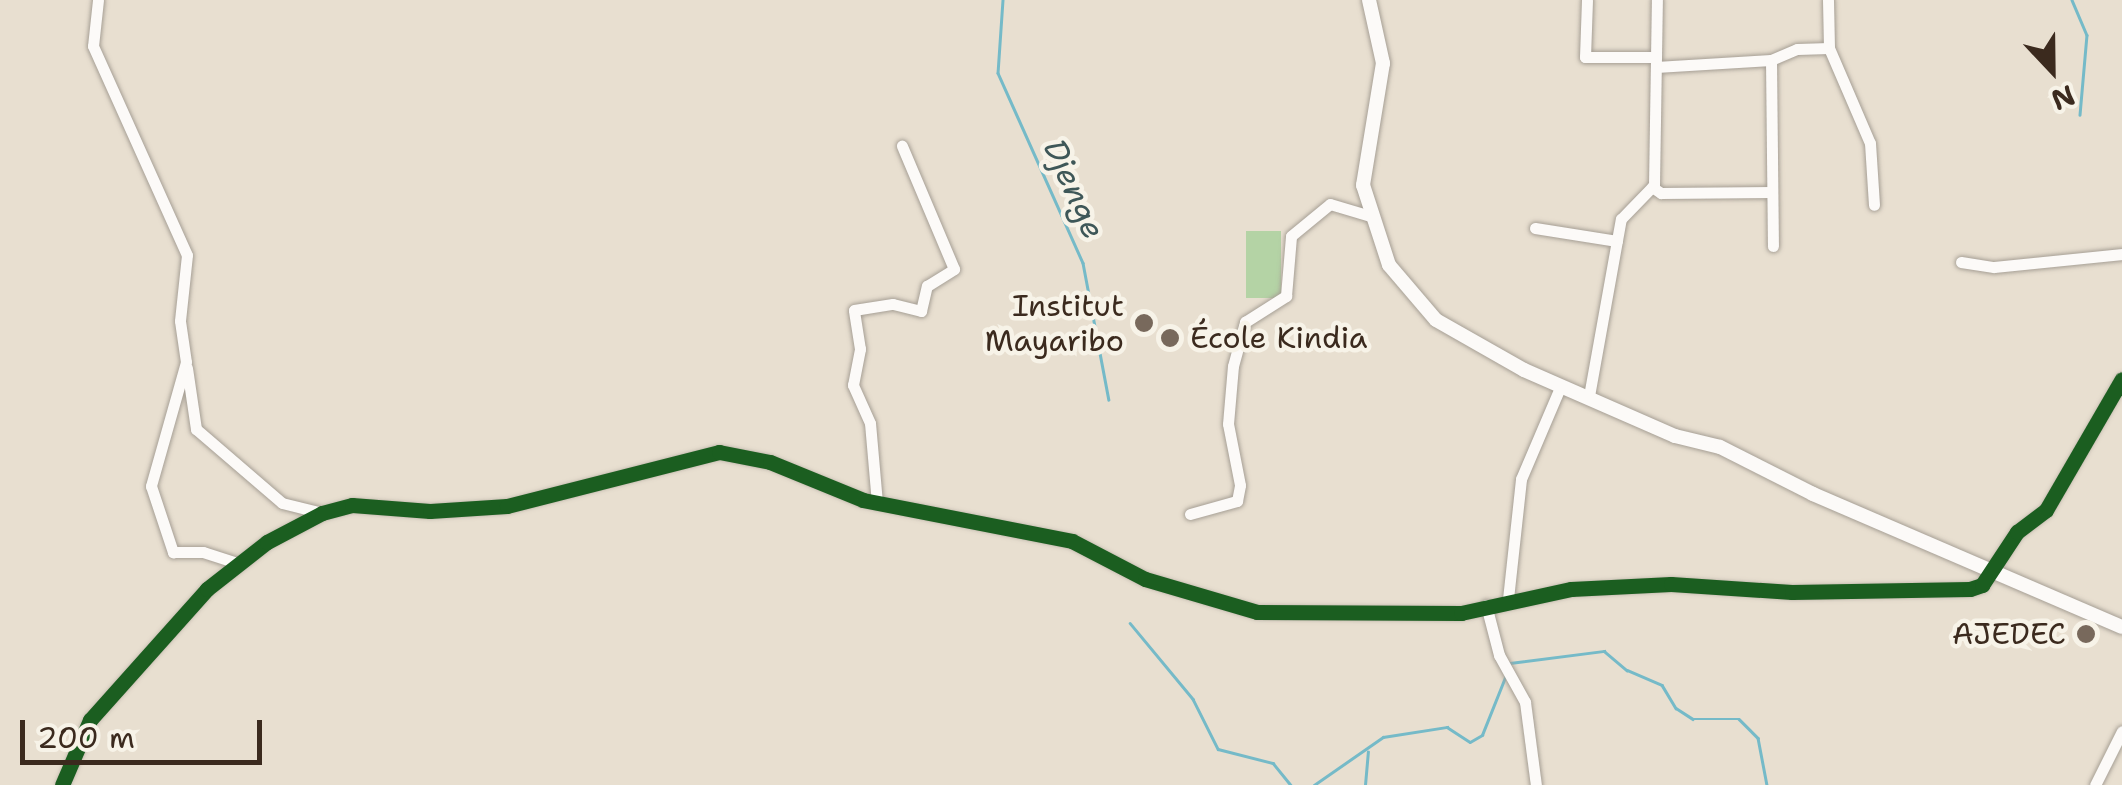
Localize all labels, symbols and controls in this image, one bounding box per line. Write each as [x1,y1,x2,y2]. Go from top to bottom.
north arrow [2002,20,2102,120]
text: N [2046,76,2081,120]
water label: Djenge [1035,133,1113,245]
place label: Institut Mayaribo [985,288,1124,358]
marker: Institut Mayaribo [1133,312,1155,334]
place label: École Kindia [1190,320,1367,356]
marker: École Kindia [1159,327,1181,349]
place label: AJEDEC [1952,616,2066,652]
marker: AJEDEC [2075,623,2097,645]
scale bar [25,700,268,762]
text: 200 m [37,717,135,758]

